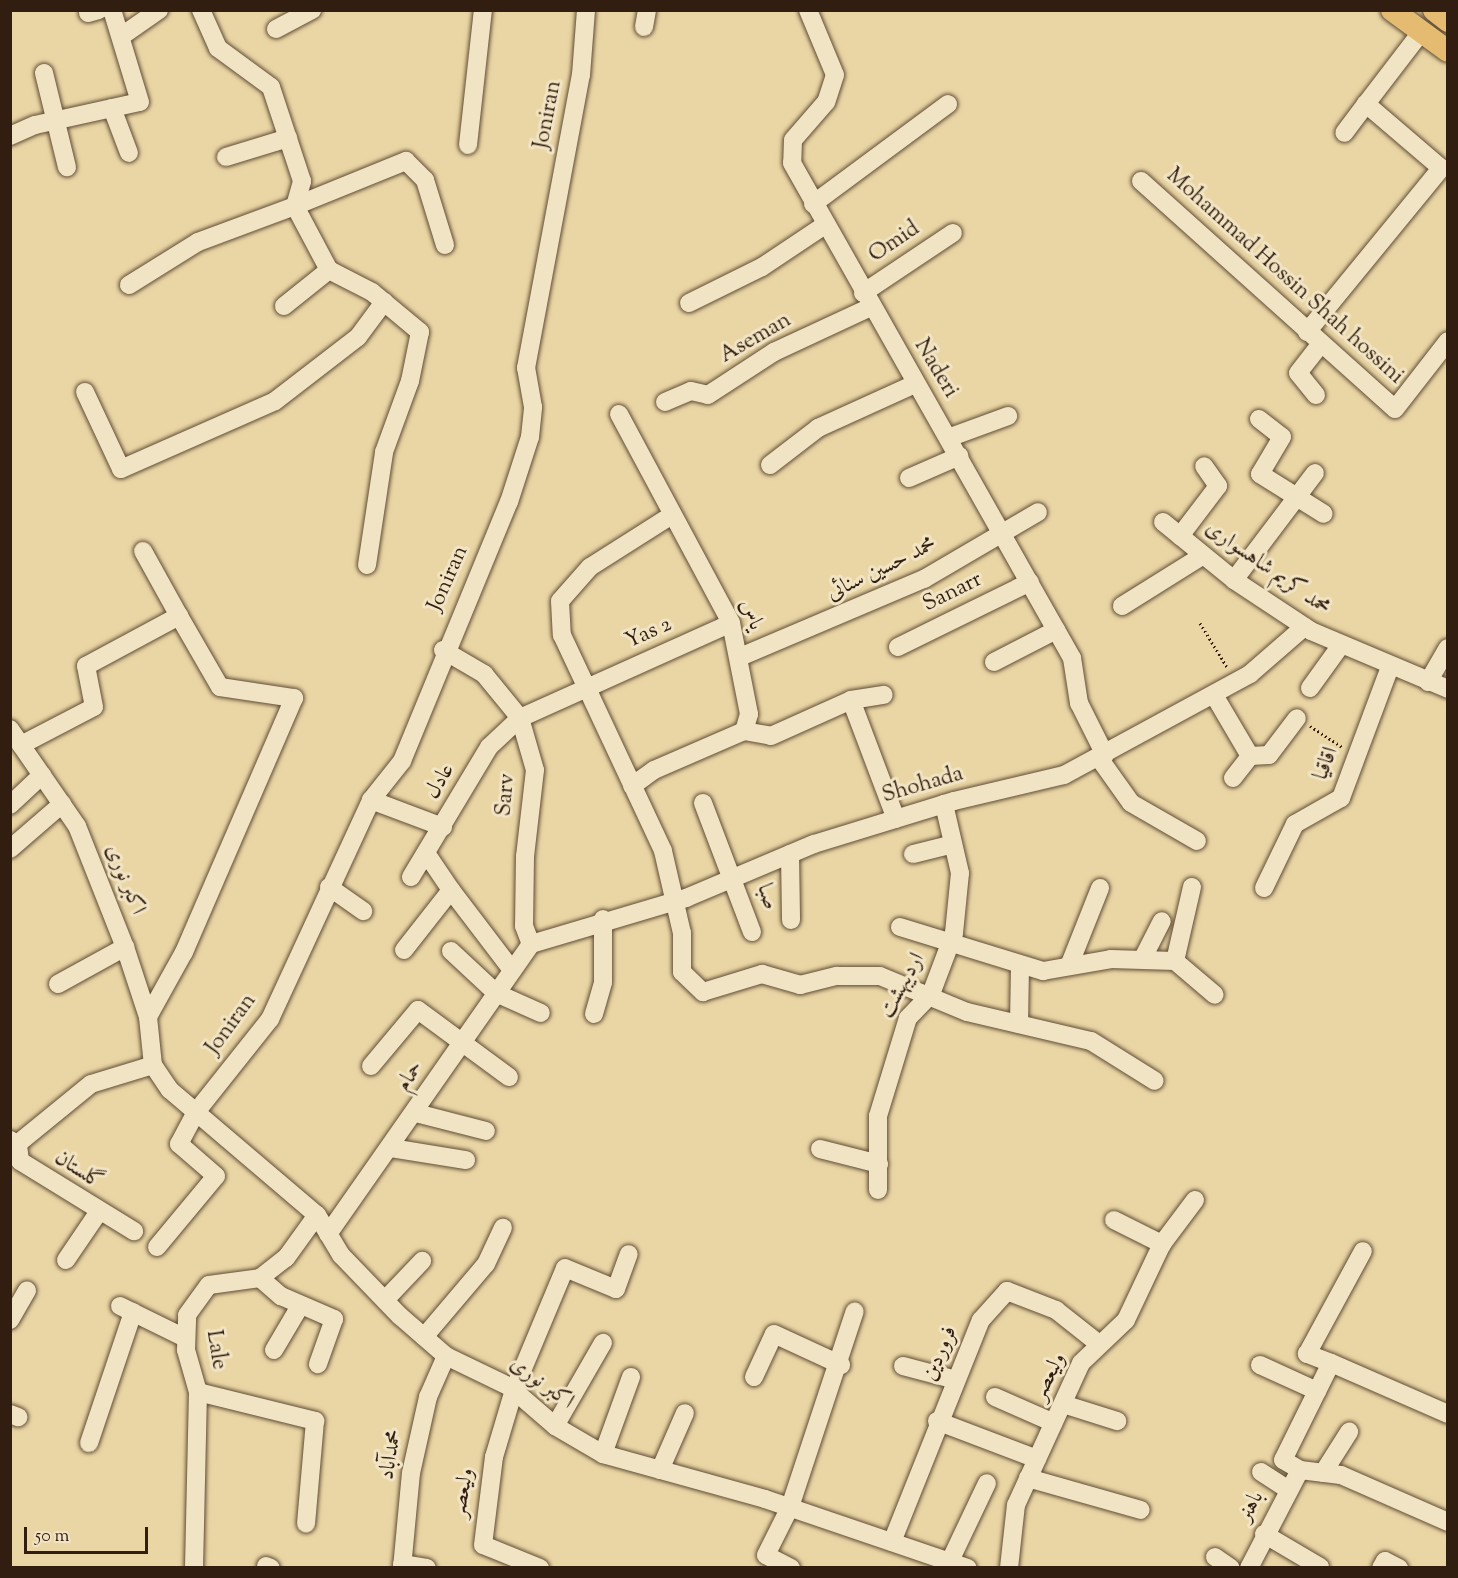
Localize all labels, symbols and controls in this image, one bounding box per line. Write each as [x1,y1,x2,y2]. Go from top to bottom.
street label: Joniran [529,79,569,151]
street label: Mohammad Hossin Shah hossini [1160,163,1408,391]
street label: Omid [865,217,925,269]
street label: Aseman [716,308,796,370]
street label: Naderi [907,335,963,403]
street label: محمد کریم شاهسواری [1199,516,1335,622]
street label: محمد حسین سنائی [823,532,941,608]
street label: Joniran [423,542,475,616]
street label: Sanarr [919,567,987,619]
street label: یاس [732,596,768,634]
street label: Yas 2 [622,612,676,656]
street label: اقاقیا [1309,744,1345,784]
street label: عادل [420,759,462,805]
street label: Shohada [879,762,967,810]
street label: Sarv [492,773,522,817]
street label: اکبر نوری [98,841,150,919]
street label: صبا [749,881,783,913]
street label: اردیبهشت [874,949,932,1023]
street label: Joniran [201,989,263,1061]
street label: حمام [391,1057,431,1097]
street label: گلستان [49,1146,107,1196]
street label: فروردین [918,1323,964,1385]
street label: Lale [199,1328,231,1372]
street label: ولیعصر [1027,1349,1073,1405]
street label: اکبر نوری [504,1352,578,1416]
street label: محمدآباد [375,1428,409,1482]
street label: ولیعصر [447,1466,481,1520]
street label: باهنر [1233,1487,1271,1527]
scale bar [27,1515,152,1553]
text: 50 m [35,1524,69,1550]

